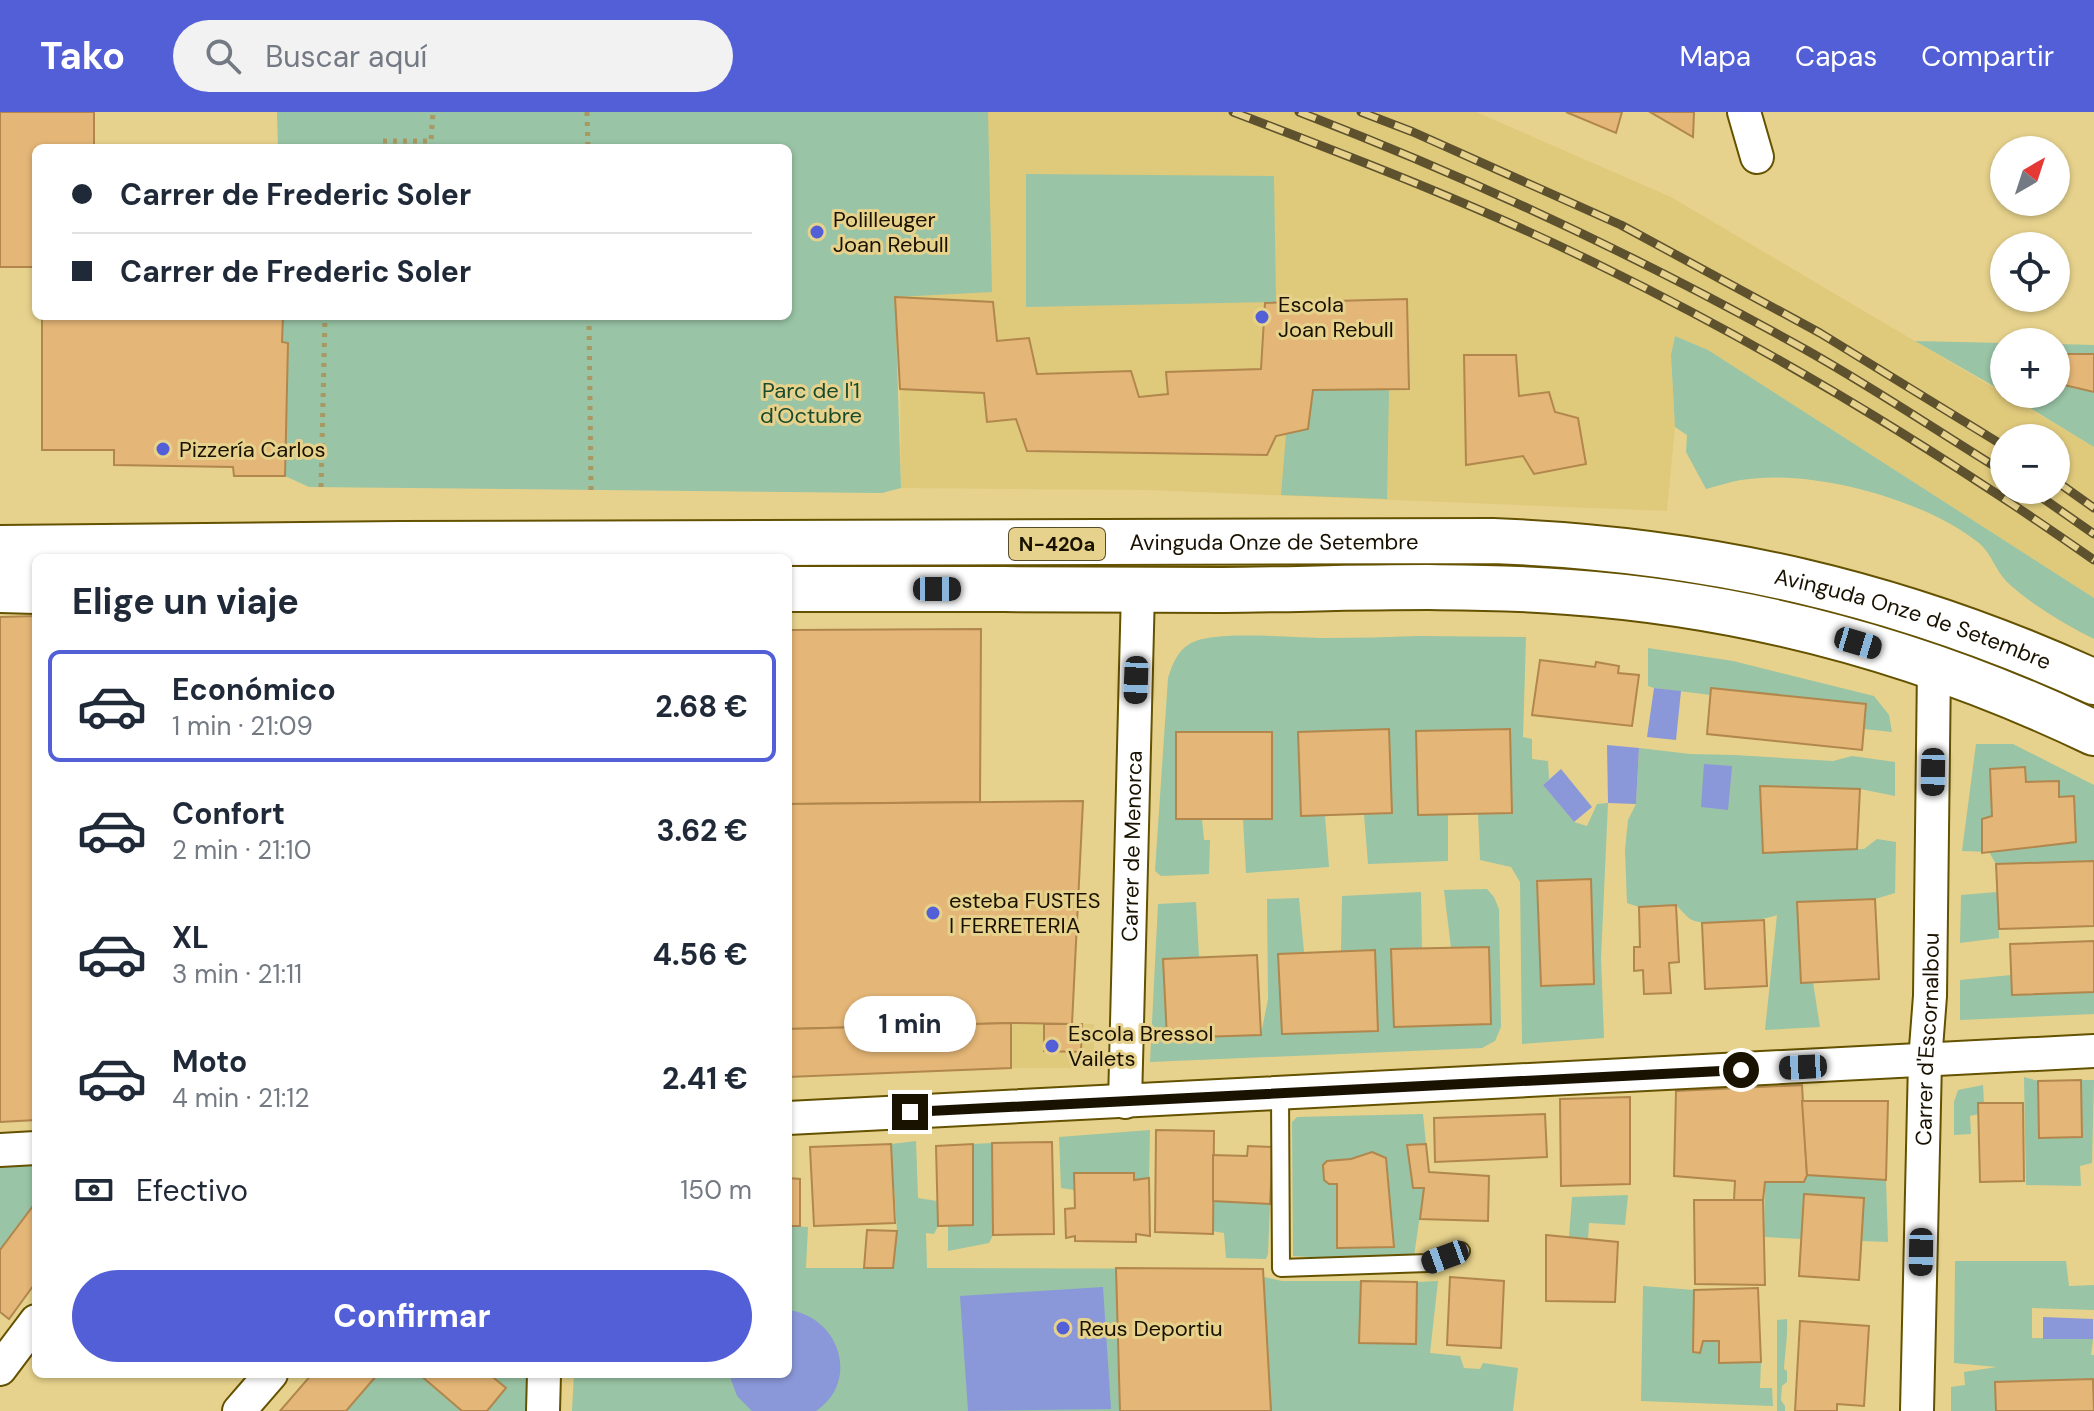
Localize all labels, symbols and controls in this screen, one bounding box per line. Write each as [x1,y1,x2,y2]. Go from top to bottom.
search box [173,20,733,92]
text: Tako [40,31,125,81]
icon: search [201,34,245,78]
text: Buscar aquí [265,37,427,76]
text: Mapa [1680,38,1751,75]
text: Capas [1795,38,1877,75]
text: Compartir [1921,38,2054,75]
north arrow [1990,136,2070,216]
map controls [1990,136,2070,504]
text: Carrer de Frederic Soler [120,175,471,214]
place label: Polilleuger Joan Rebull [833,205,949,259]
marker: Polilleuger Joan Rebull [808,223,826,241]
button: locate [1990,232,2070,312]
text: Carrer de Frederic Soler [120,252,471,291]
place label: Escola Joan Rebull [1278,290,1394,344]
marker: Escola Joan Rebull [1253,308,1271,326]
button: + [1990,328,2070,408]
park label: Parc de l'1 d'Octubre [760,376,862,430]
button: − [1990,424,2070,504]
place label: Pizzería Carlos [179,435,325,464]
marker: Pizzería Carlos [154,440,172,458]
street label: Avinguda Onze de Setembre [1129,527,1419,557]
road number: N-420a [1009,528,1105,560]
street label: Avinguda Onze de Setembre [1772,562,2056,677]
car [913,577,961,601]
text: Elige un viaje [72,578,299,625]
car [1832,625,1884,661]
car [1123,656,1149,704]
icon: car [76,670,148,742]
text: Económico [172,670,336,709]
text: 2.68 € [655,687,748,726]
text: 1 min · 21:09 [172,709,313,743]
car [1921,748,1945,796]
street label: Carrer de Menorca [1115,750,1149,942]
icon: car [76,794,148,866]
text: Confort [172,794,285,833]
text: 3.62 € [656,811,748,850]
text: 2 min · 21:10 [172,833,311,867]
place label: esteba FUSTES I FERRETERIA [949,886,1101,940]
marker: esteba FUSTES I FERRETERIA [924,904,942,922]
icon: car [76,918,148,990]
text: XL [172,918,209,957]
street label: Carrer d'Escornalbou [1909,932,1946,1146]
text: 4.56 € [653,935,748,974]
text: 3 min · 21:11 [172,957,302,991]
callout: 1 min [844,996,976,1052]
text: 1 min [878,1007,942,1041]
place label: Escola Bressol Vailets [1068,1019,1213,1073]
marker: Escola Bressol Vailets [1043,1037,1061,1055]
icon: car [76,1042,148,1114]
text: Moto [172,1042,247,1081]
route start [1723,1052,1759,1088]
car [1778,1054,1828,1080]
text: 2.41 € [662,1059,748,1098]
text: 4 min · 21:12 [172,1081,309,1115]
route end [892,1094,928,1130]
icon: cash [72,1168,116,1212]
text: Efectivo [136,1171,248,1210]
text: 150 m [680,1173,752,1207]
car [1909,1228,1933,1276]
car [1418,1238,1472,1276]
button: Confirmar [72,1270,752,1362]
place label: Reus Deportiu [1079,1314,1223,1343]
marker: Reus Deportiu [1054,1319,1072,1337]

